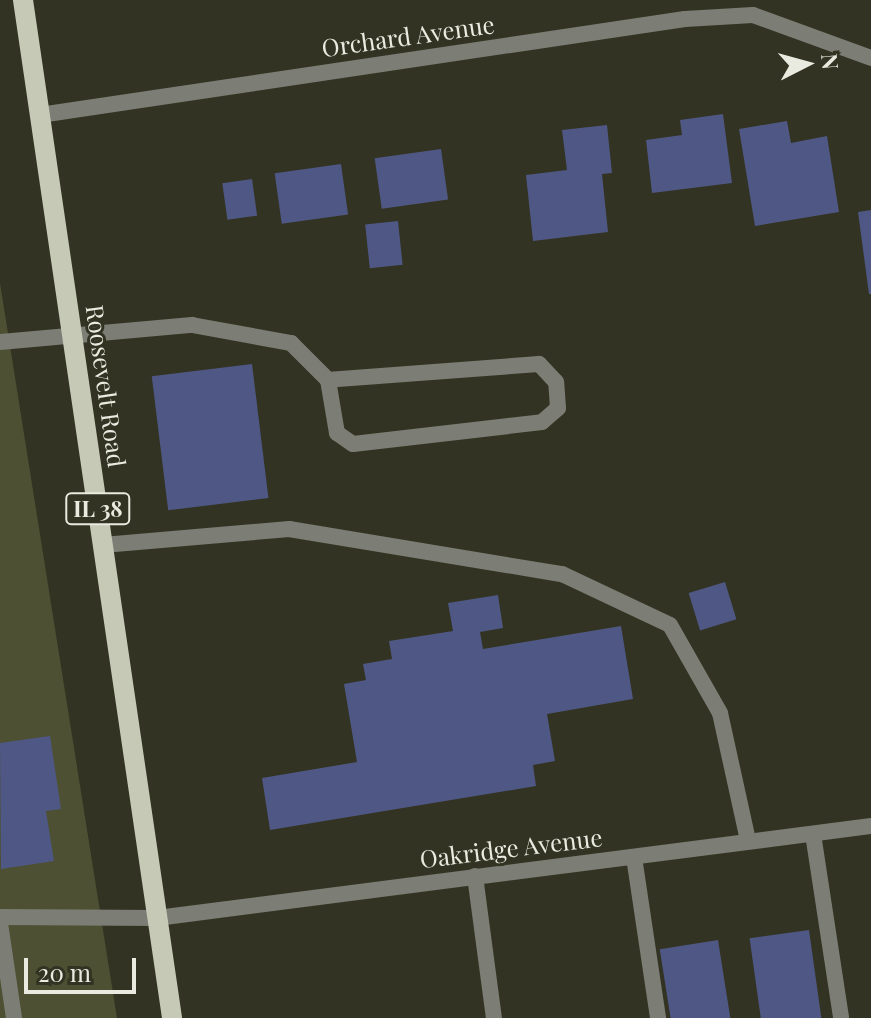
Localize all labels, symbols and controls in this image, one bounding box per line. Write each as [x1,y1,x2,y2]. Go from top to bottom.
street label: Orchard Avenue [319,10,497,62]
north arrow [767,24,847,104]
text: N [815,52,847,71]
street label: Roosevelt Road [80,303,132,469]
road number: IL 38 [64,491,132,527]
street label: Oakridge Avenue [418,822,604,874]
scale bar [28,942,140,992]
text: 20 m [38,956,91,988]

